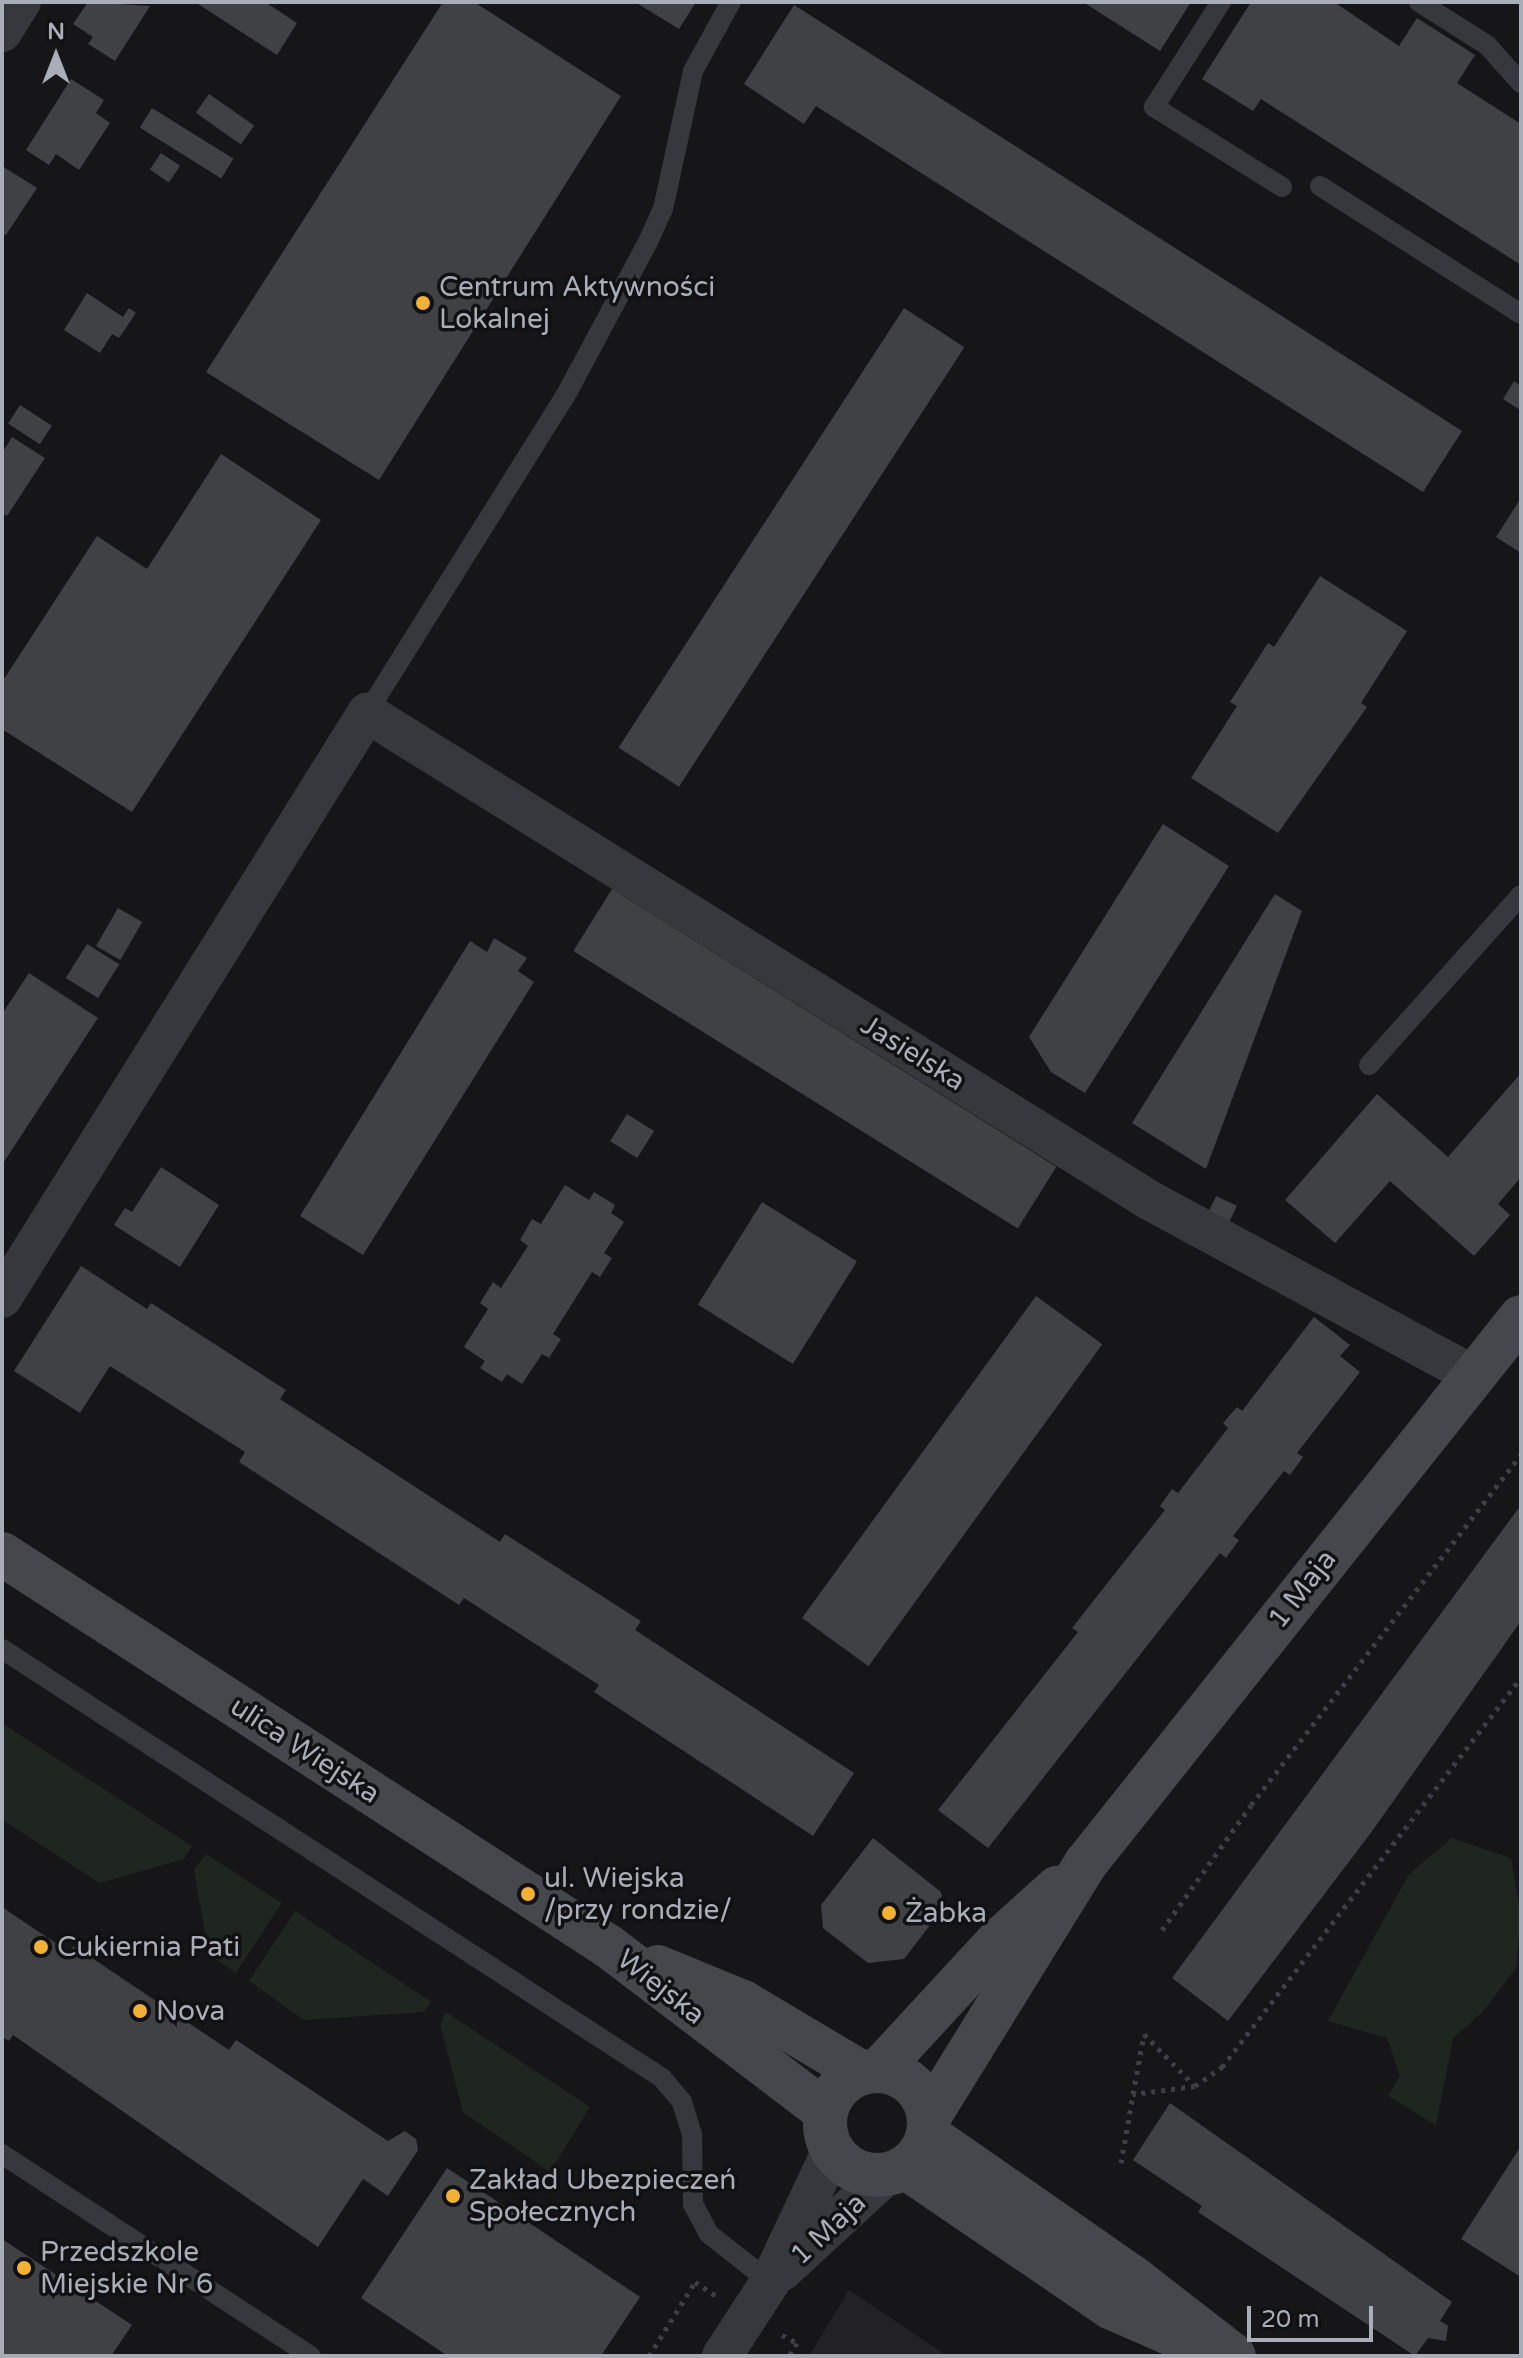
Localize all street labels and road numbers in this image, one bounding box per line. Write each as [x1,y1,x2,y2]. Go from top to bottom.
street label: Jasielska [855,1008,971,1098]
street label: 1 Maja [1261,1543,1343,1635]
street label: ulica Wiejska [224,1689,386,1811]
street label: Wiejska [610,1942,712,2032]
street label: 1 Maja [783,2186,873,2272]

